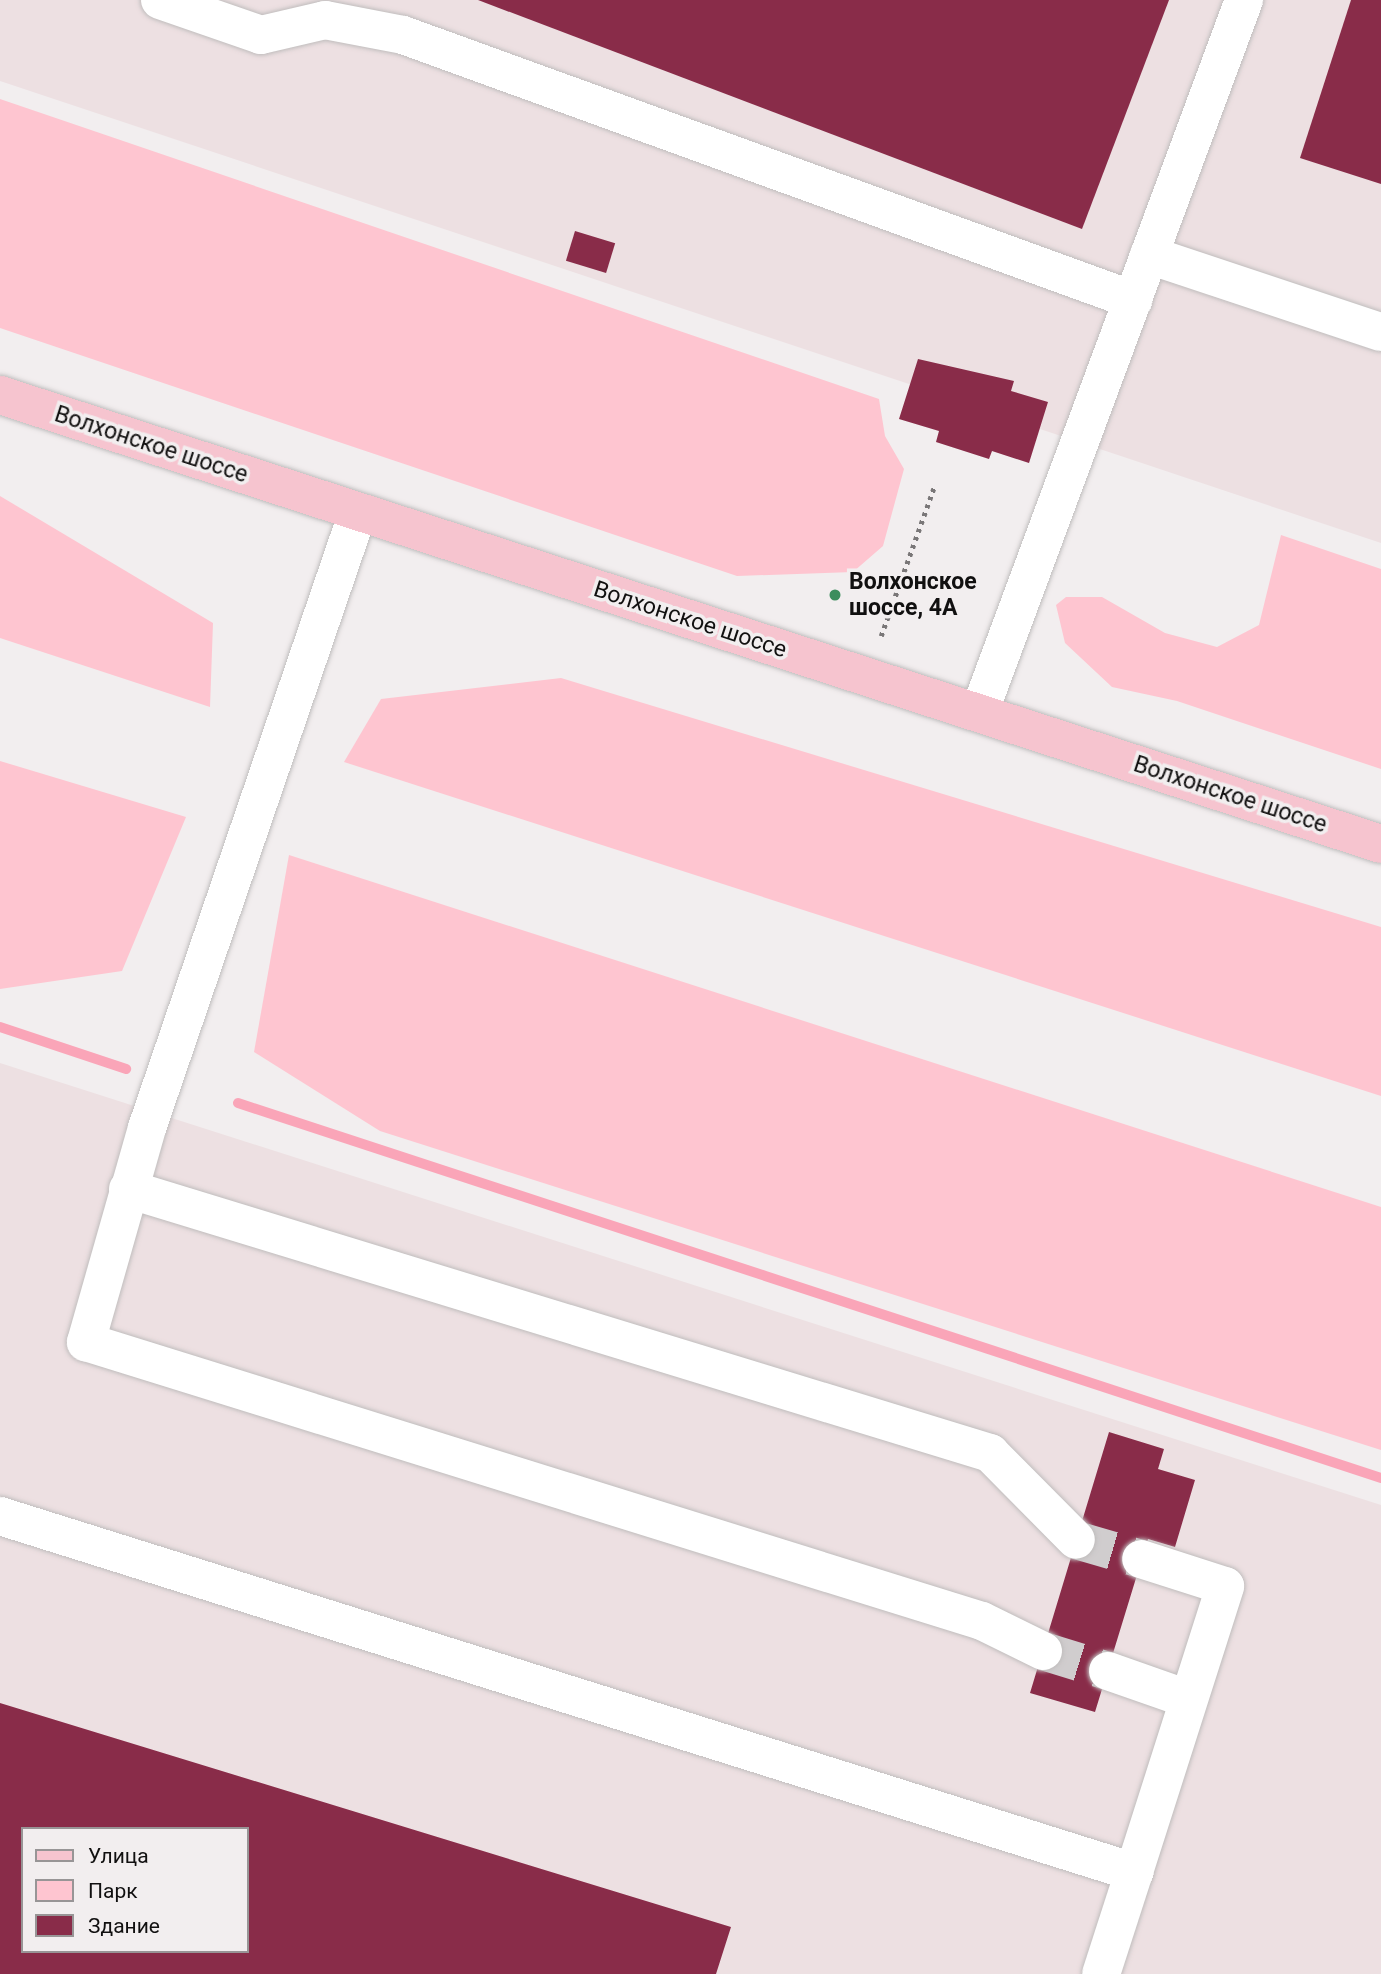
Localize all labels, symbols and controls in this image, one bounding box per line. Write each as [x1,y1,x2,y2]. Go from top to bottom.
street label: Волхонское шоссе [51,401,251,489]
place label: Волхонское шоссе, 4А [849,568,977,622]
street label: Волхонское шоссе [590,576,790,664]
marker: Волхонское шоссе, 4А [827,587,843,603]
street label: Волхонское шоссе [1130,751,1330,839]
legend [21,1827,248,1953]
text: Улица [88,1844,149,1868]
text: Парк [88,1879,138,1903]
text: Здание [88,1914,160,1938]

